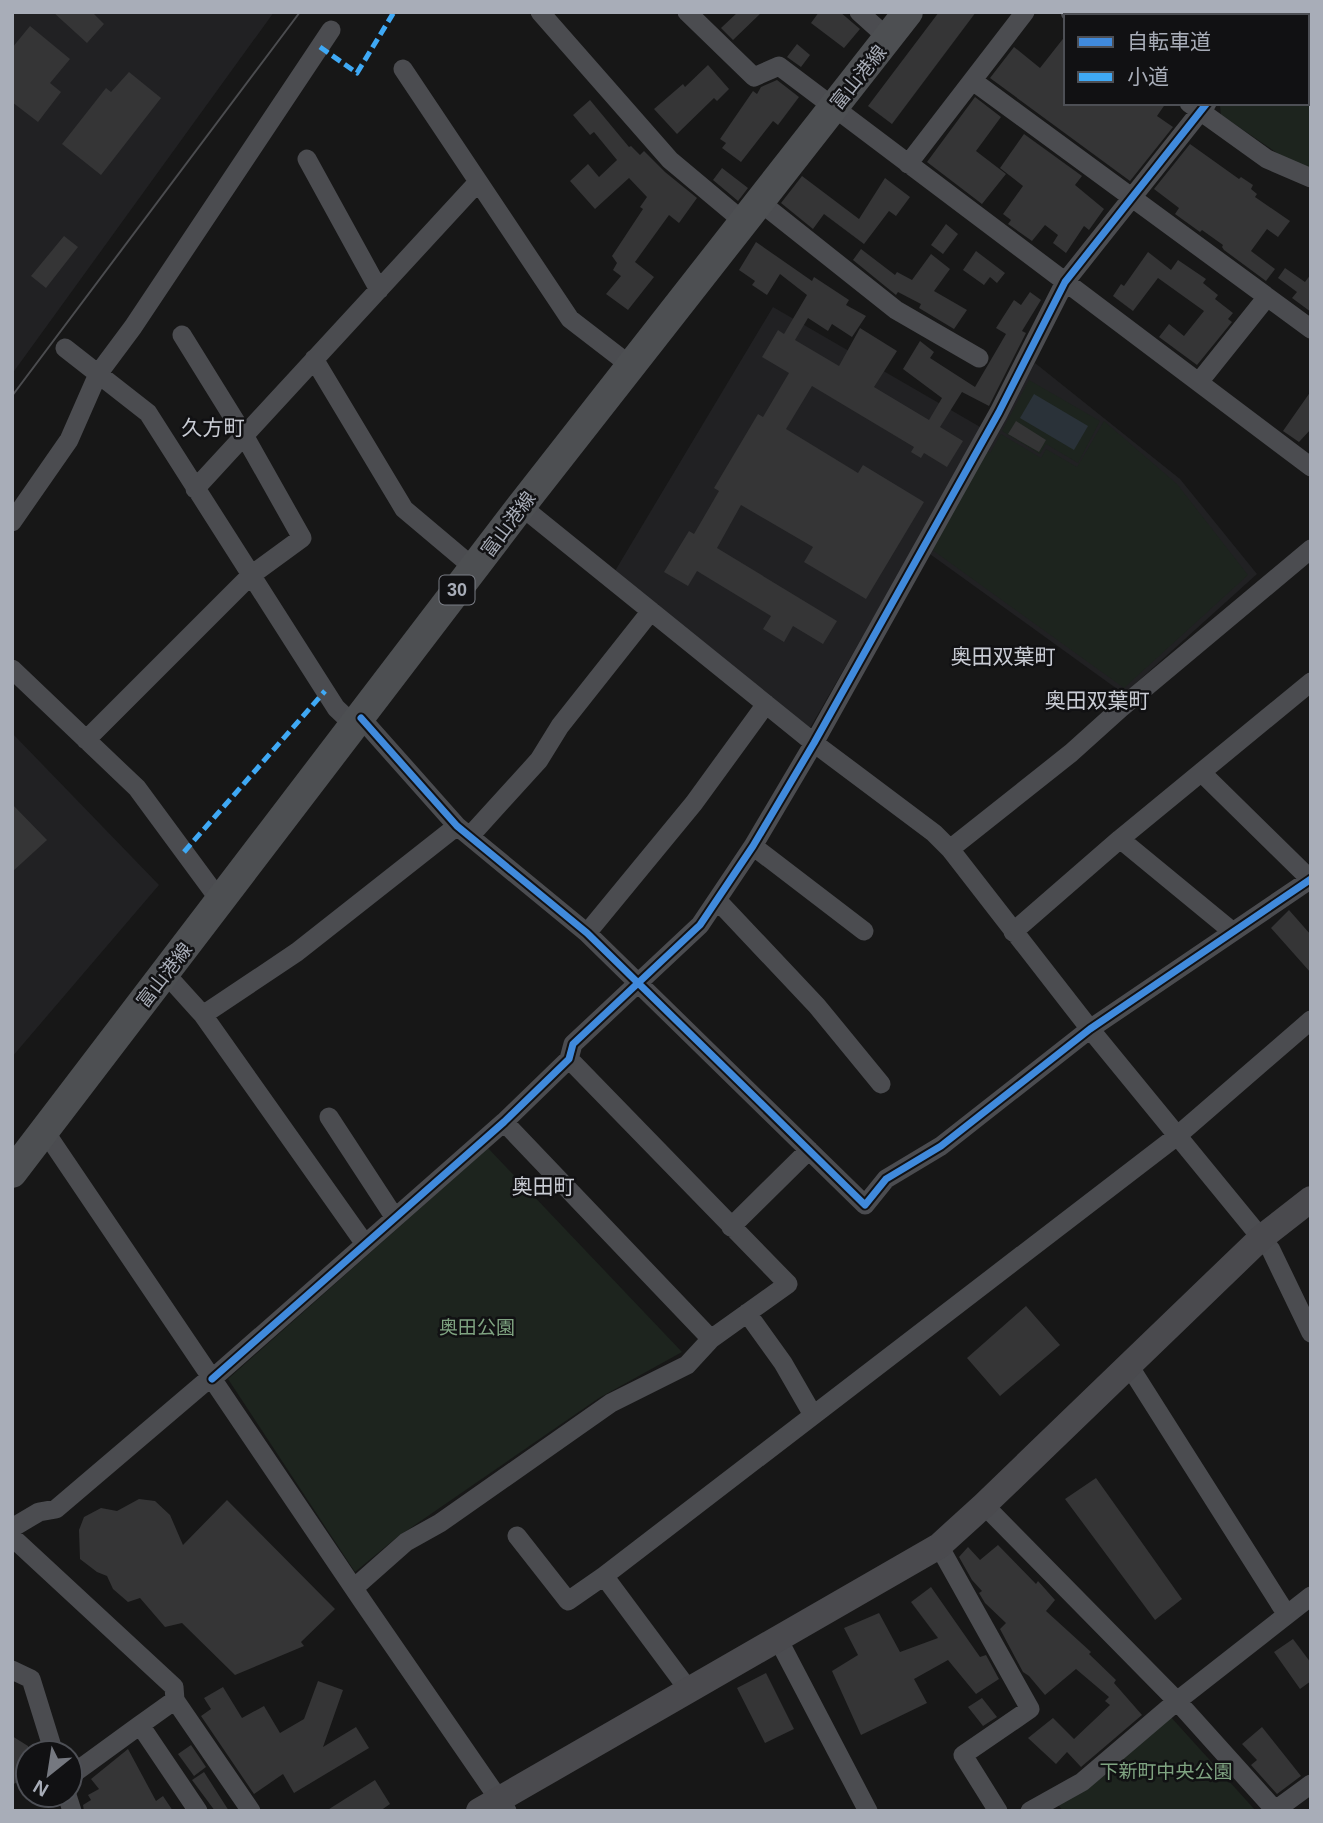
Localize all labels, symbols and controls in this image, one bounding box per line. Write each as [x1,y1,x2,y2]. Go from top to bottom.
legend [1064,14,1309,105]
text: 自転車道 [1127,30,1211,53]
street label: 富山港線 [826,41,890,113]
text: 小道 [1127,65,1169,88]
district label: 久方町 [182,416,245,439]
street label: 富山港線 [477,488,540,561]
road number: 30 [440,576,475,604]
district label: 奥田双葉町 [951,645,1056,668]
district label: 奥田双葉町 [1045,689,1150,712]
street label: 富山港線 [133,939,196,1012]
district label: 奥田町 [512,1175,575,1198]
park label: 奥田公園 [439,1317,515,1338]
north arrow [14,1739,84,1809]
park label: 下新町中央公園 [1099,1761,1233,1782]
text: N [30,1776,52,1801]

